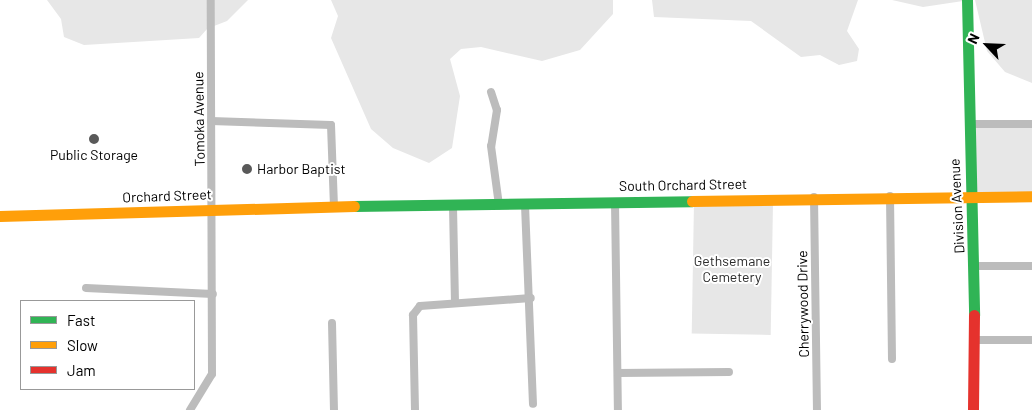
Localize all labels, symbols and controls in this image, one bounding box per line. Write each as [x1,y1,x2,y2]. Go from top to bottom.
north arrow [962,20,1012,70]
text: N [963,31,983,46]
street label: Tomoka Avenue [190,71,208,167]
marker: Public Storage [88,133,100,145]
place label: Public Storage [50,147,138,163]
street label: Division Avenue [946,158,968,254]
place label: Harbor Baptist [257,161,346,177]
marker: Harbor Baptist [241,163,253,175]
street label: South Orchard Street [619,175,747,195]
street label: Orchard Street [122,186,212,206]
street label: Cherrywood Drive [794,250,812,358]
park label: Gethsemane Cemetery [694,253,770,286]
legend [20,300,195,390]
text: Fast [67,311,95,329]
text: Slow [67,336,98,354]
text: Jam [67,361,96,379]

